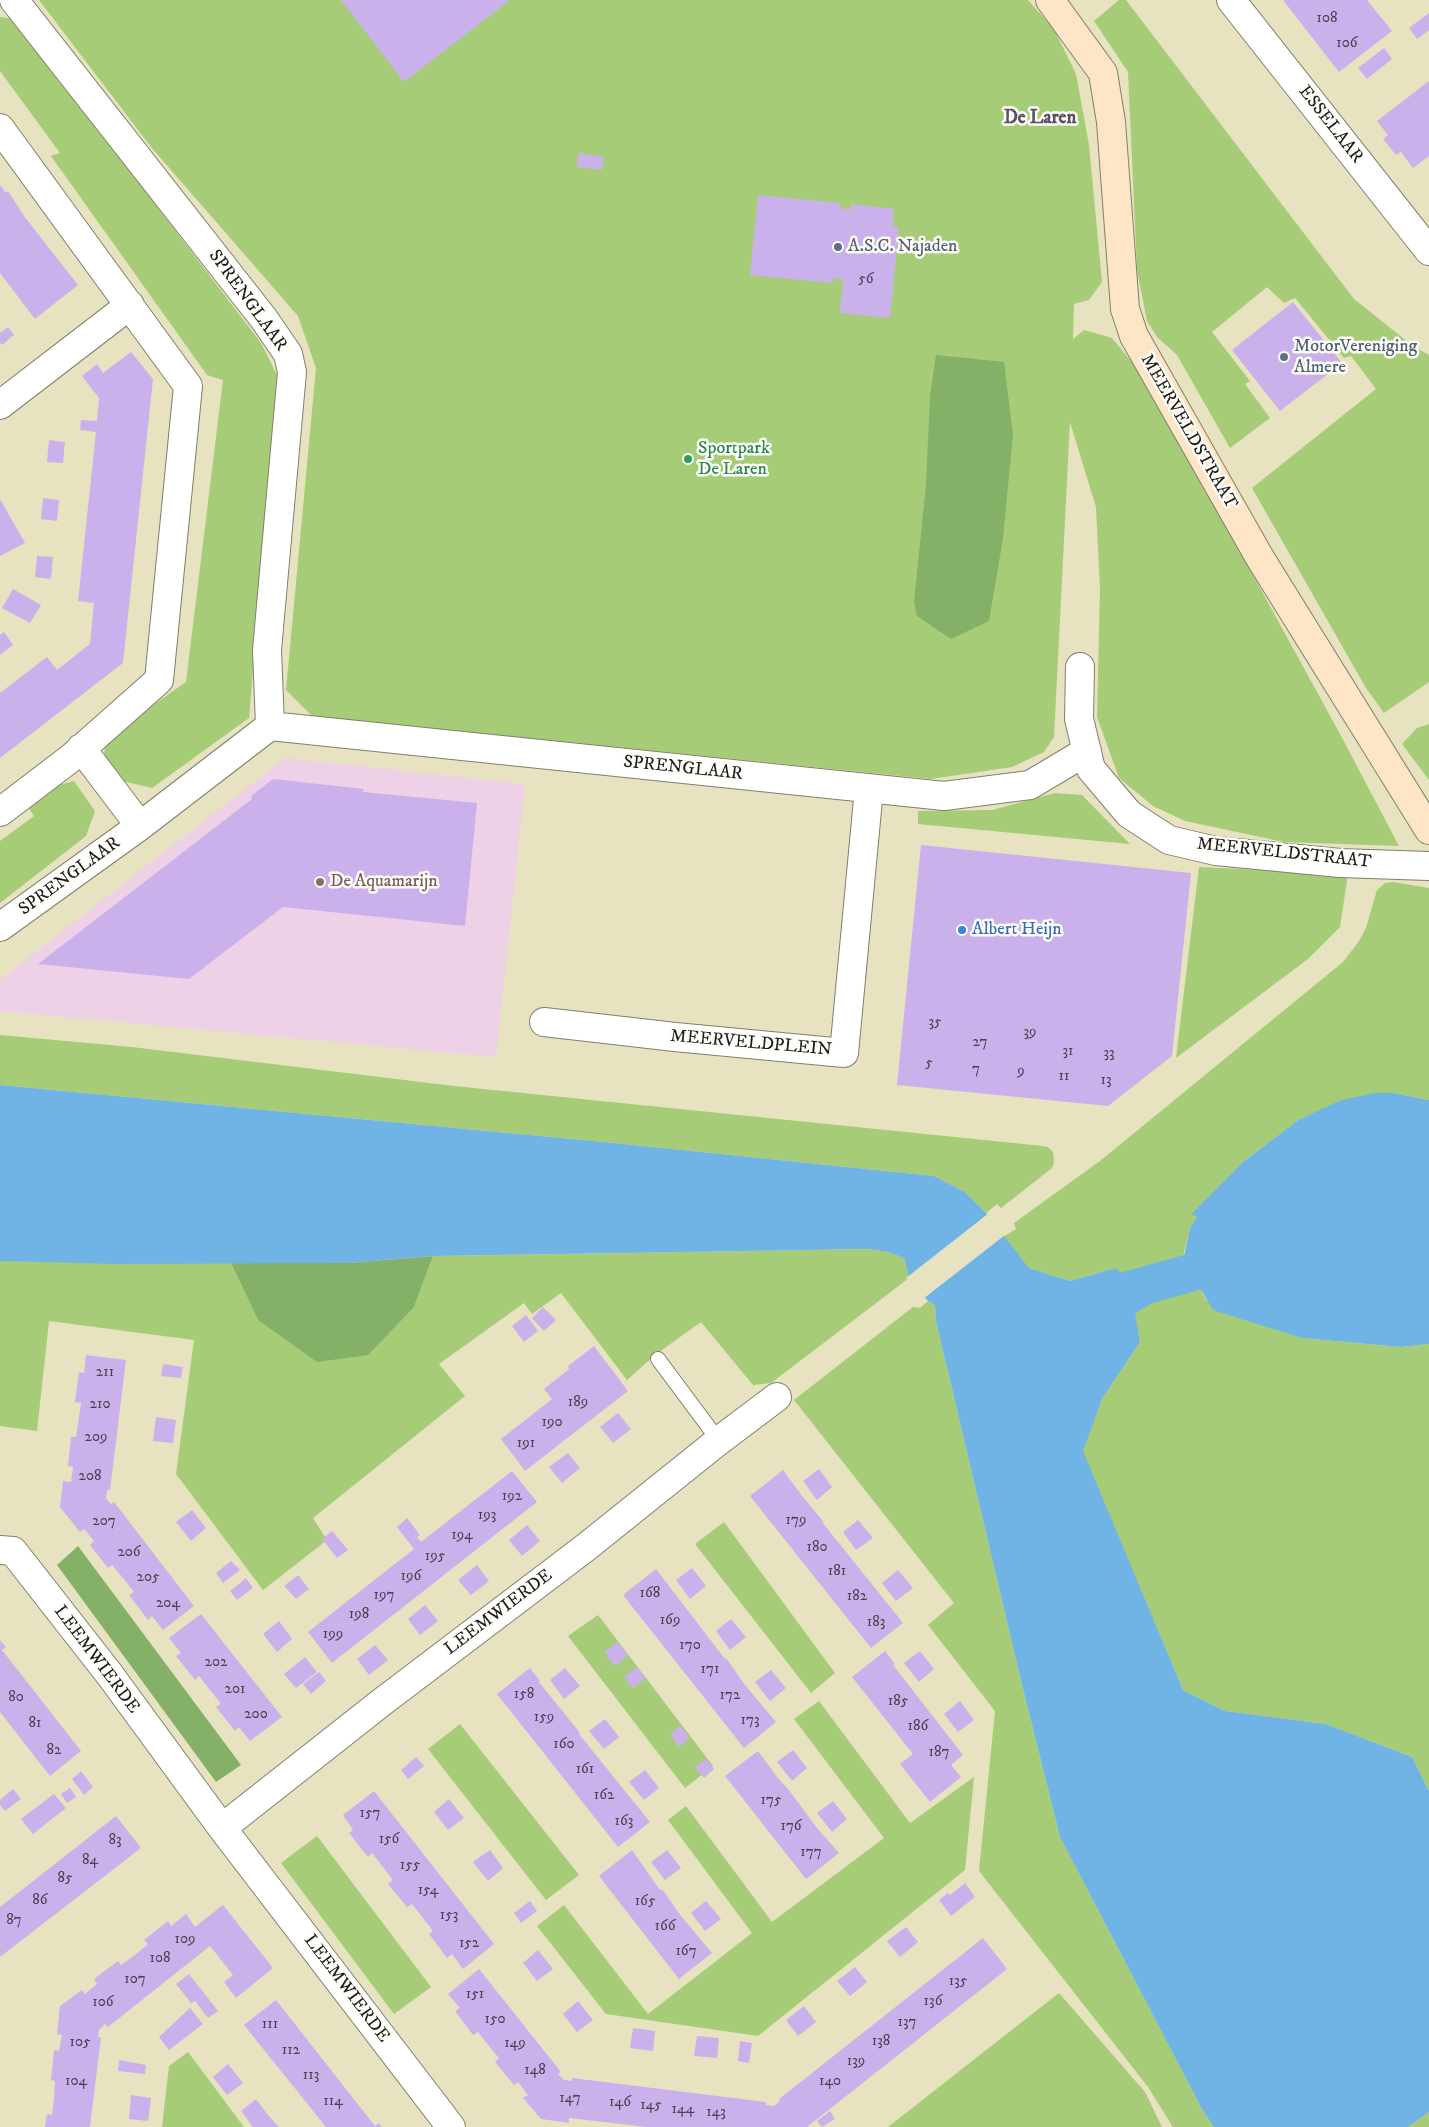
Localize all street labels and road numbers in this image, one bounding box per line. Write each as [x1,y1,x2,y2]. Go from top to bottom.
street label: ESSELAAR [1293,82,1367,168]
street label: SPRENGLAAR [203,246,291,356]
street label: MEERVELDSTRAAT [1135,351,1241,513]
street label: SPRENGLAAR [622,752,744,786]
street label: SPRENGLAAR [15,833,125,921]
street label: MEERVELDSTRAAT [1196,834,1372,874]
street label: MEERVELDPLEIN [669,1026,833,1062]
street label: LEEMWIERDE [441,1565,557,1661]
street label: LEEMWIERDE [48,1602,144,1718]
street label: LEEMWIERDE [298,1931,394,2047]

